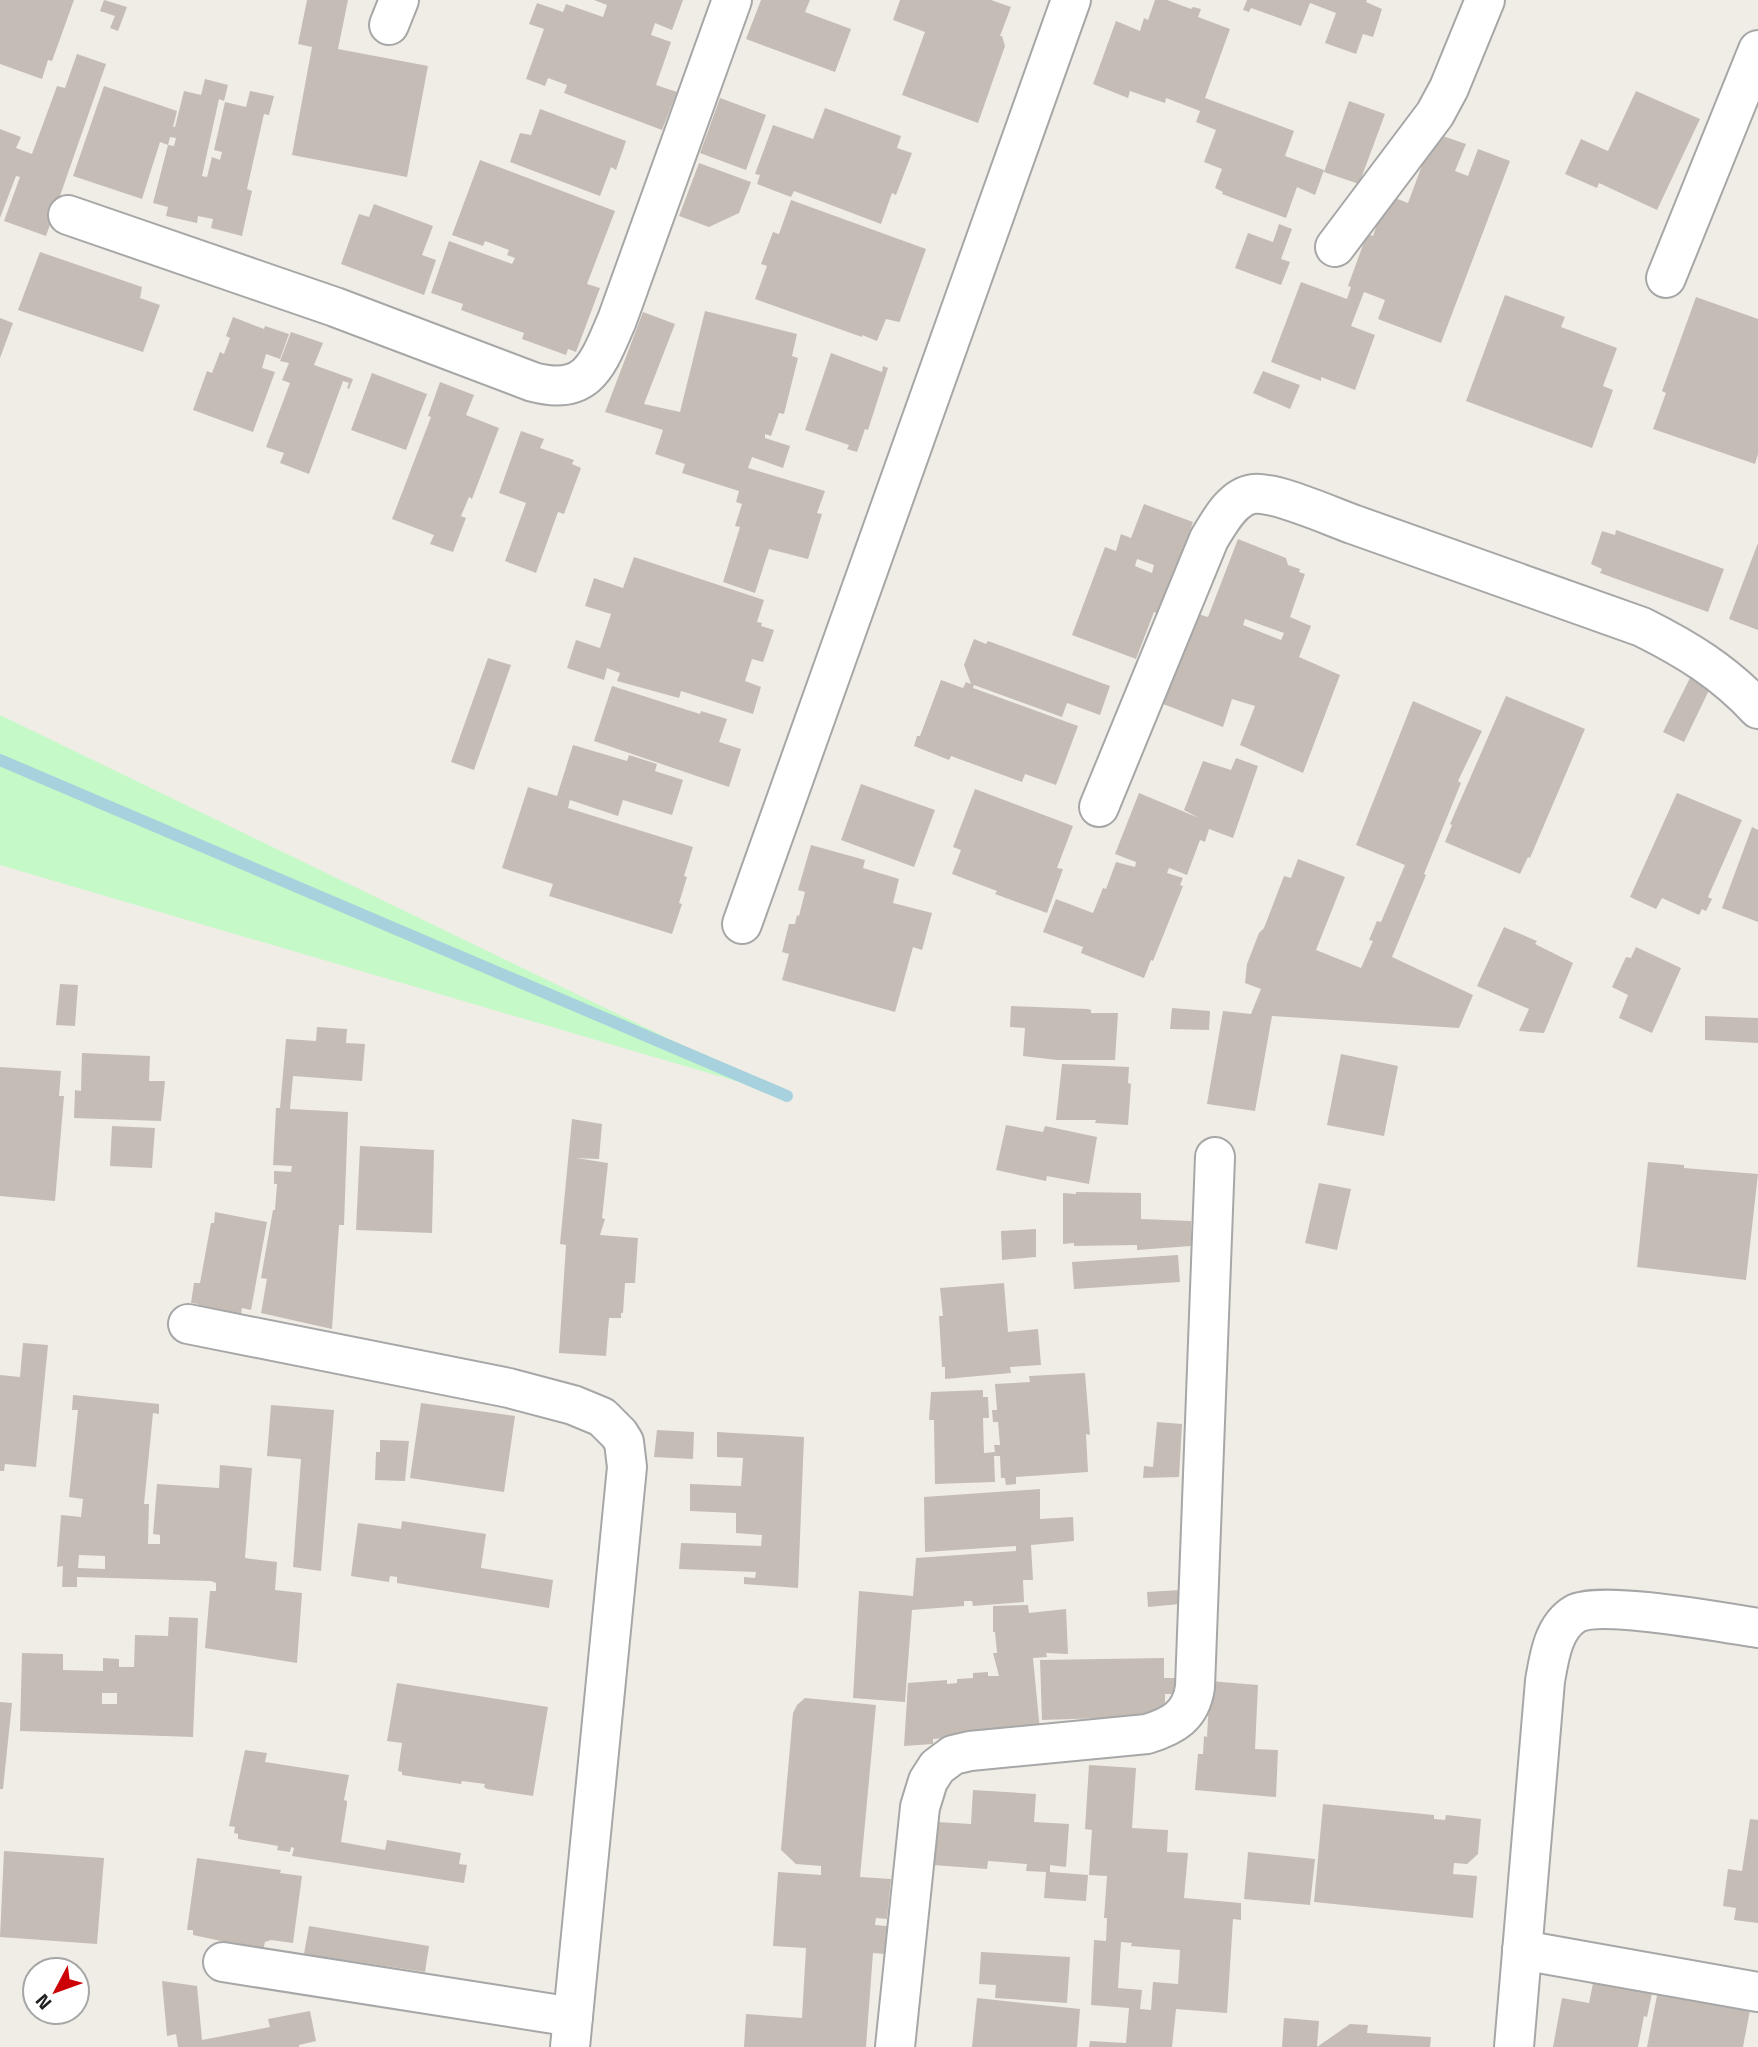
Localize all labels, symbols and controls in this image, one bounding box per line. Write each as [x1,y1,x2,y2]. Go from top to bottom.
north arrow [21,1956,91,2026]
text: N [28,1988,58,2017]

